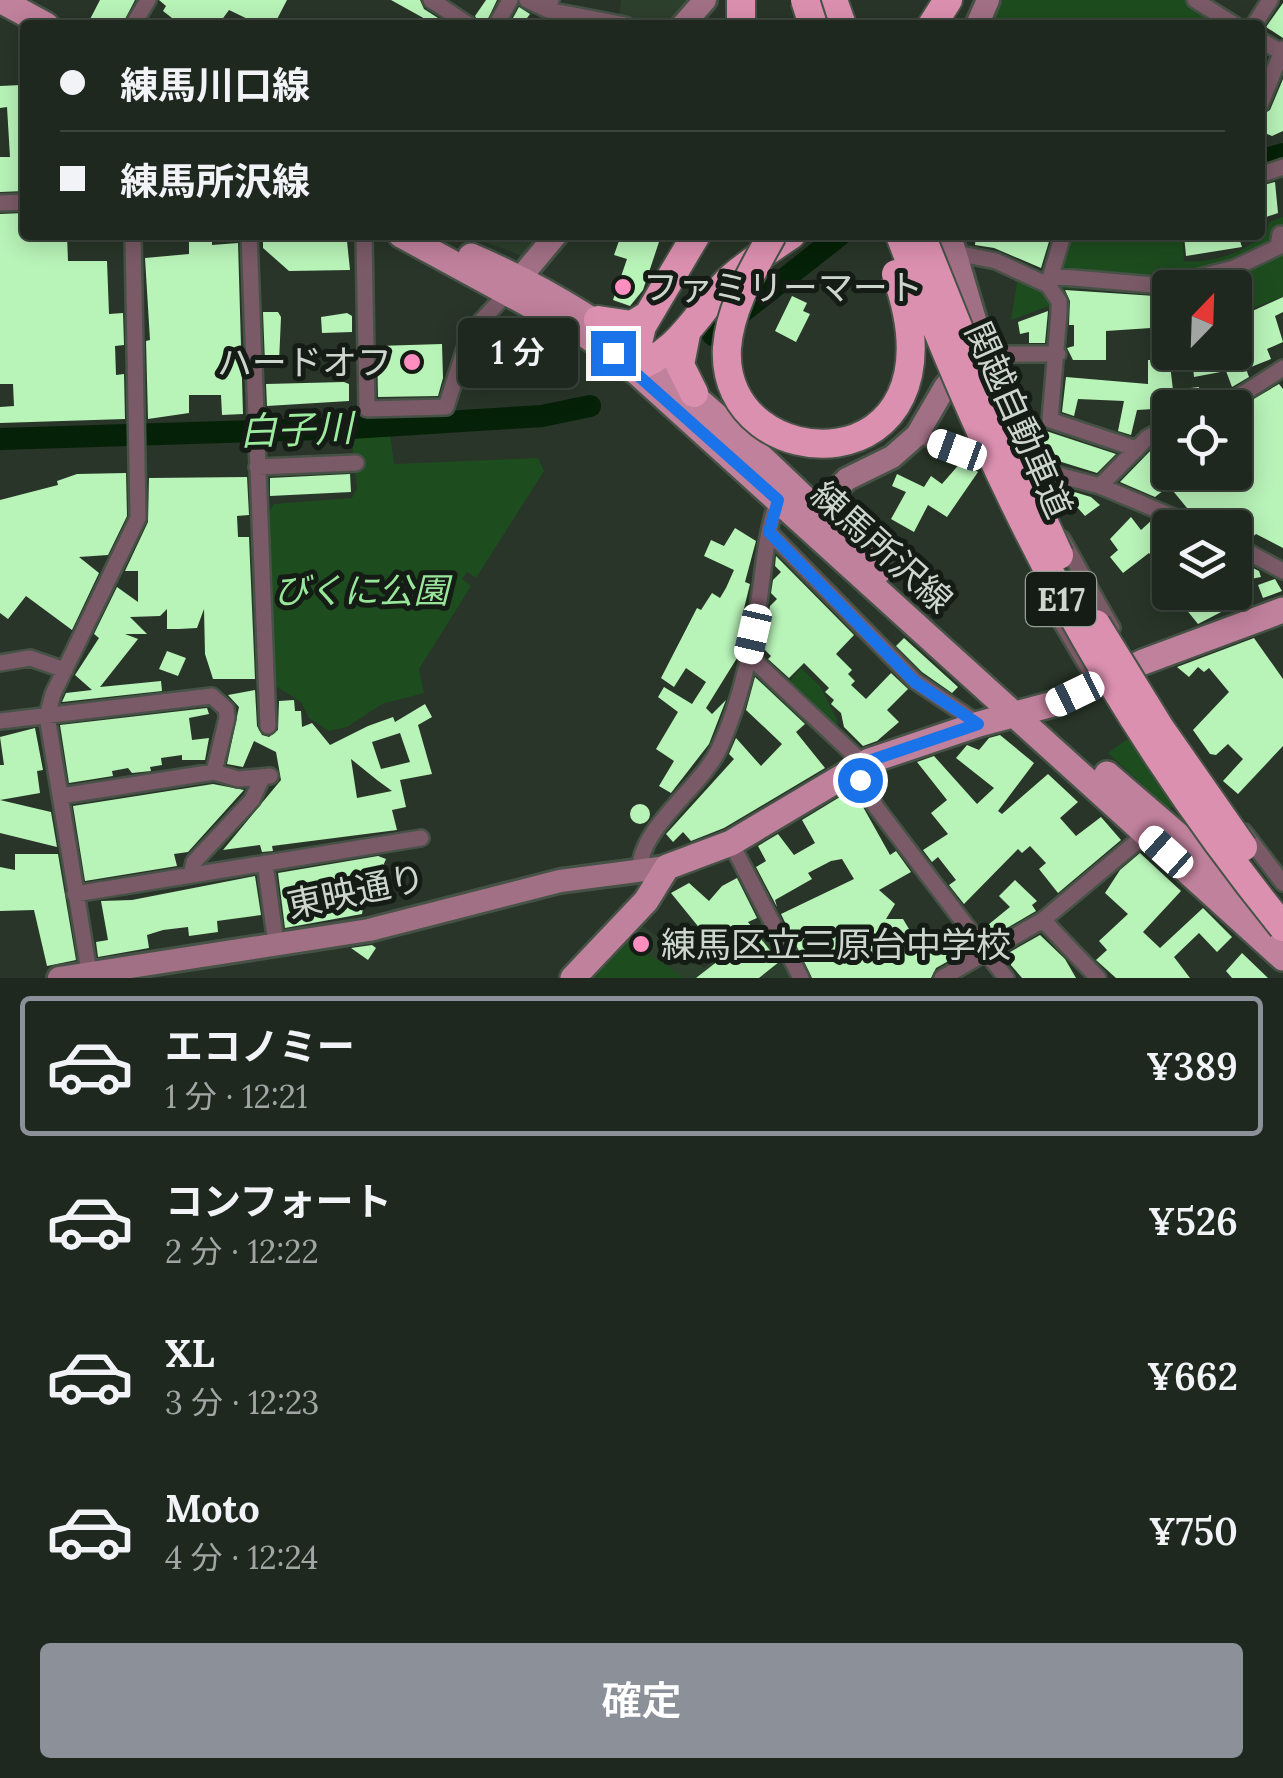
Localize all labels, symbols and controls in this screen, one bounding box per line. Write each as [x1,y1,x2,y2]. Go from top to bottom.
text: 練馬川口線 [120,61,310,109]
text: 練馬所沢線 [120,157,310,205]
place label: ファミリーマート [643,265,923,310]
north arrow [1152,270,1252,370]
map controls [1152,270,1252,610]
marker: ファミリーマート [612,276,634,298]
street label: 関越自動車道 [956,315,1082,525]
callout: 1 分 [458,318,578,388]
route end [591,331,636,376]
text: 1 分 [492,332,544,373]
place label: ハードオフ [217,340,392,385]
marker: ハードオフ [401,351,423,373]
button: locate [1152,390,1252,490]
water label: 白子川 [238,403,358,455]
car [924,426,990,474]
street label: 練馬所沢線 [802,472,962,622]
button: layers [1152,510,1252,610]
park label: びくに公園 [273,568,453,613]
road number: E17 [1026,572,1096,626]
car [732,601,774,667]
car [1041,667,1109,721]
route start [838,758,883,803]
car [1134,821,1198,883]
street label: 東映通り [283,854,429,928]
place label: 練馬区立三原台中学校 [661,922,1011,967]
marker: 練馬区立三原台中学校 [630,933,652,955]
icon: car [45,1021,135,1111]
text: エコノミー [165,1022,355,1070]
text: ¥389 [1146,1042,1238,1090]
text: 1 分 · 12:21 [165,1076,308,1117]
icon: car [45,1176,135,1266]
text: コンフォート [165,1177,392,1225]
text: ¥526 [1148,1197,1238,1245]
text: 2 分 · 12:22 [165,1231,319,1272]
text: XL [165,1329,215,1377]
icon: car [45,1331,135,1421]
text: ¥662 [1147,1352,1238,1400]
text: 3 分 · 12:23 [165,1382,319,1423]
text: Moto [165,1484,260,1532]
icon: car [45,1486,135,1576]
text: ¥750 [1149,1507,1238,1555]
text: 4 分 · 12:24 [165,1537,318,1578]
button: 確定 [40,1643,1243,1758]

